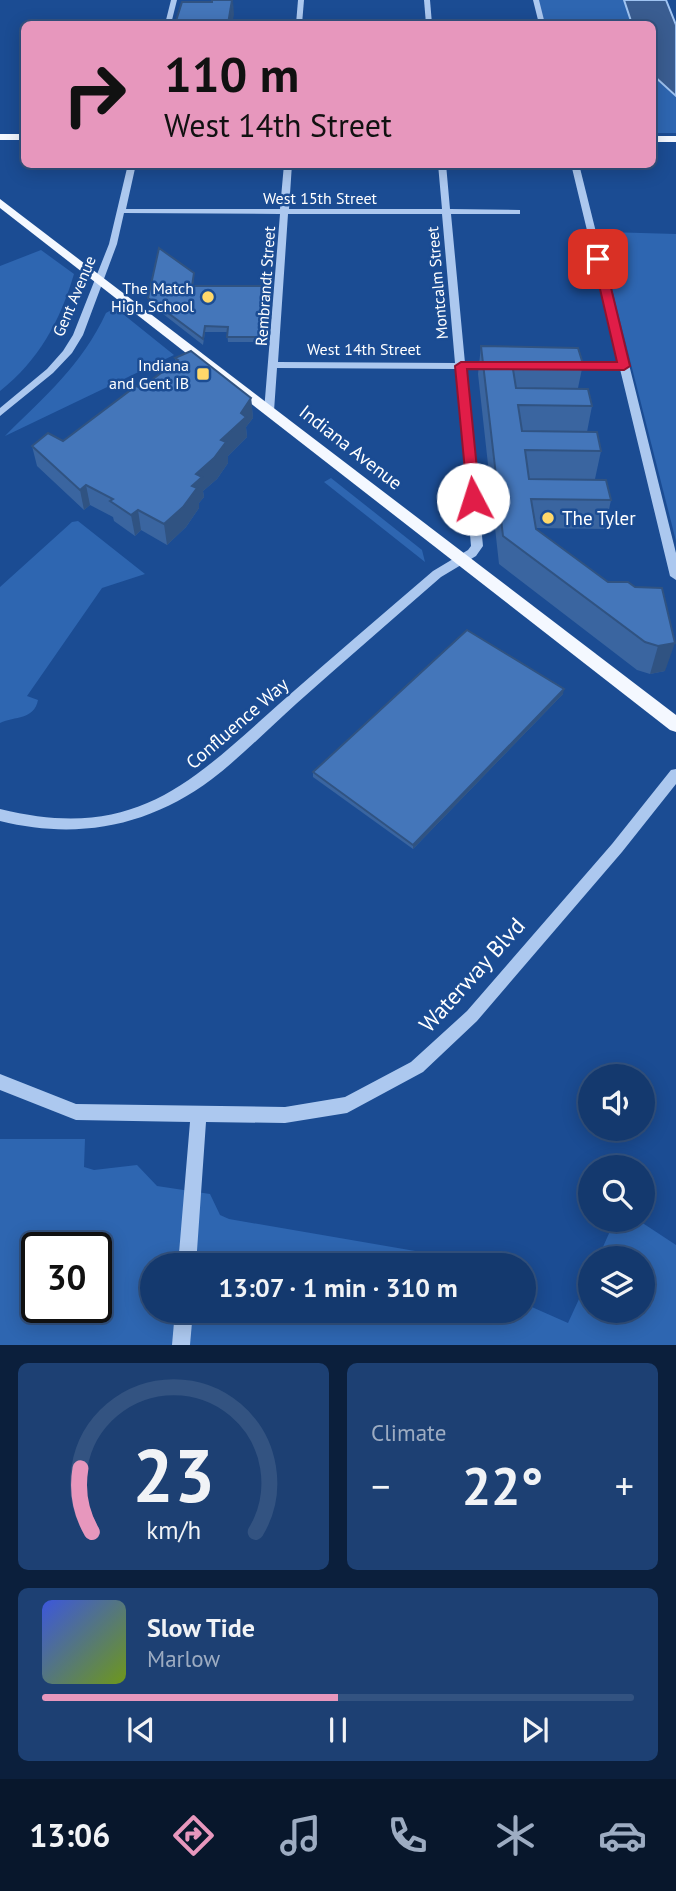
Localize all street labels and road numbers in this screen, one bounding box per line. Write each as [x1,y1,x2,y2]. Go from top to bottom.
street label: West 15th Street [263,188,378,208]
street label: Rembrandt Street [251,225,279,346]
street label: Montcalm Street [422,225,452,340]
street label: Gent Avenue [48,253,100,339]
street label: West 14th Street [307,339,422,359]
street label: Indiana Avenue [295,399,407,495]
street label: Confluence Way [181,672,293,774]
street label: Waterway Blvd [413,911,531,1038]

